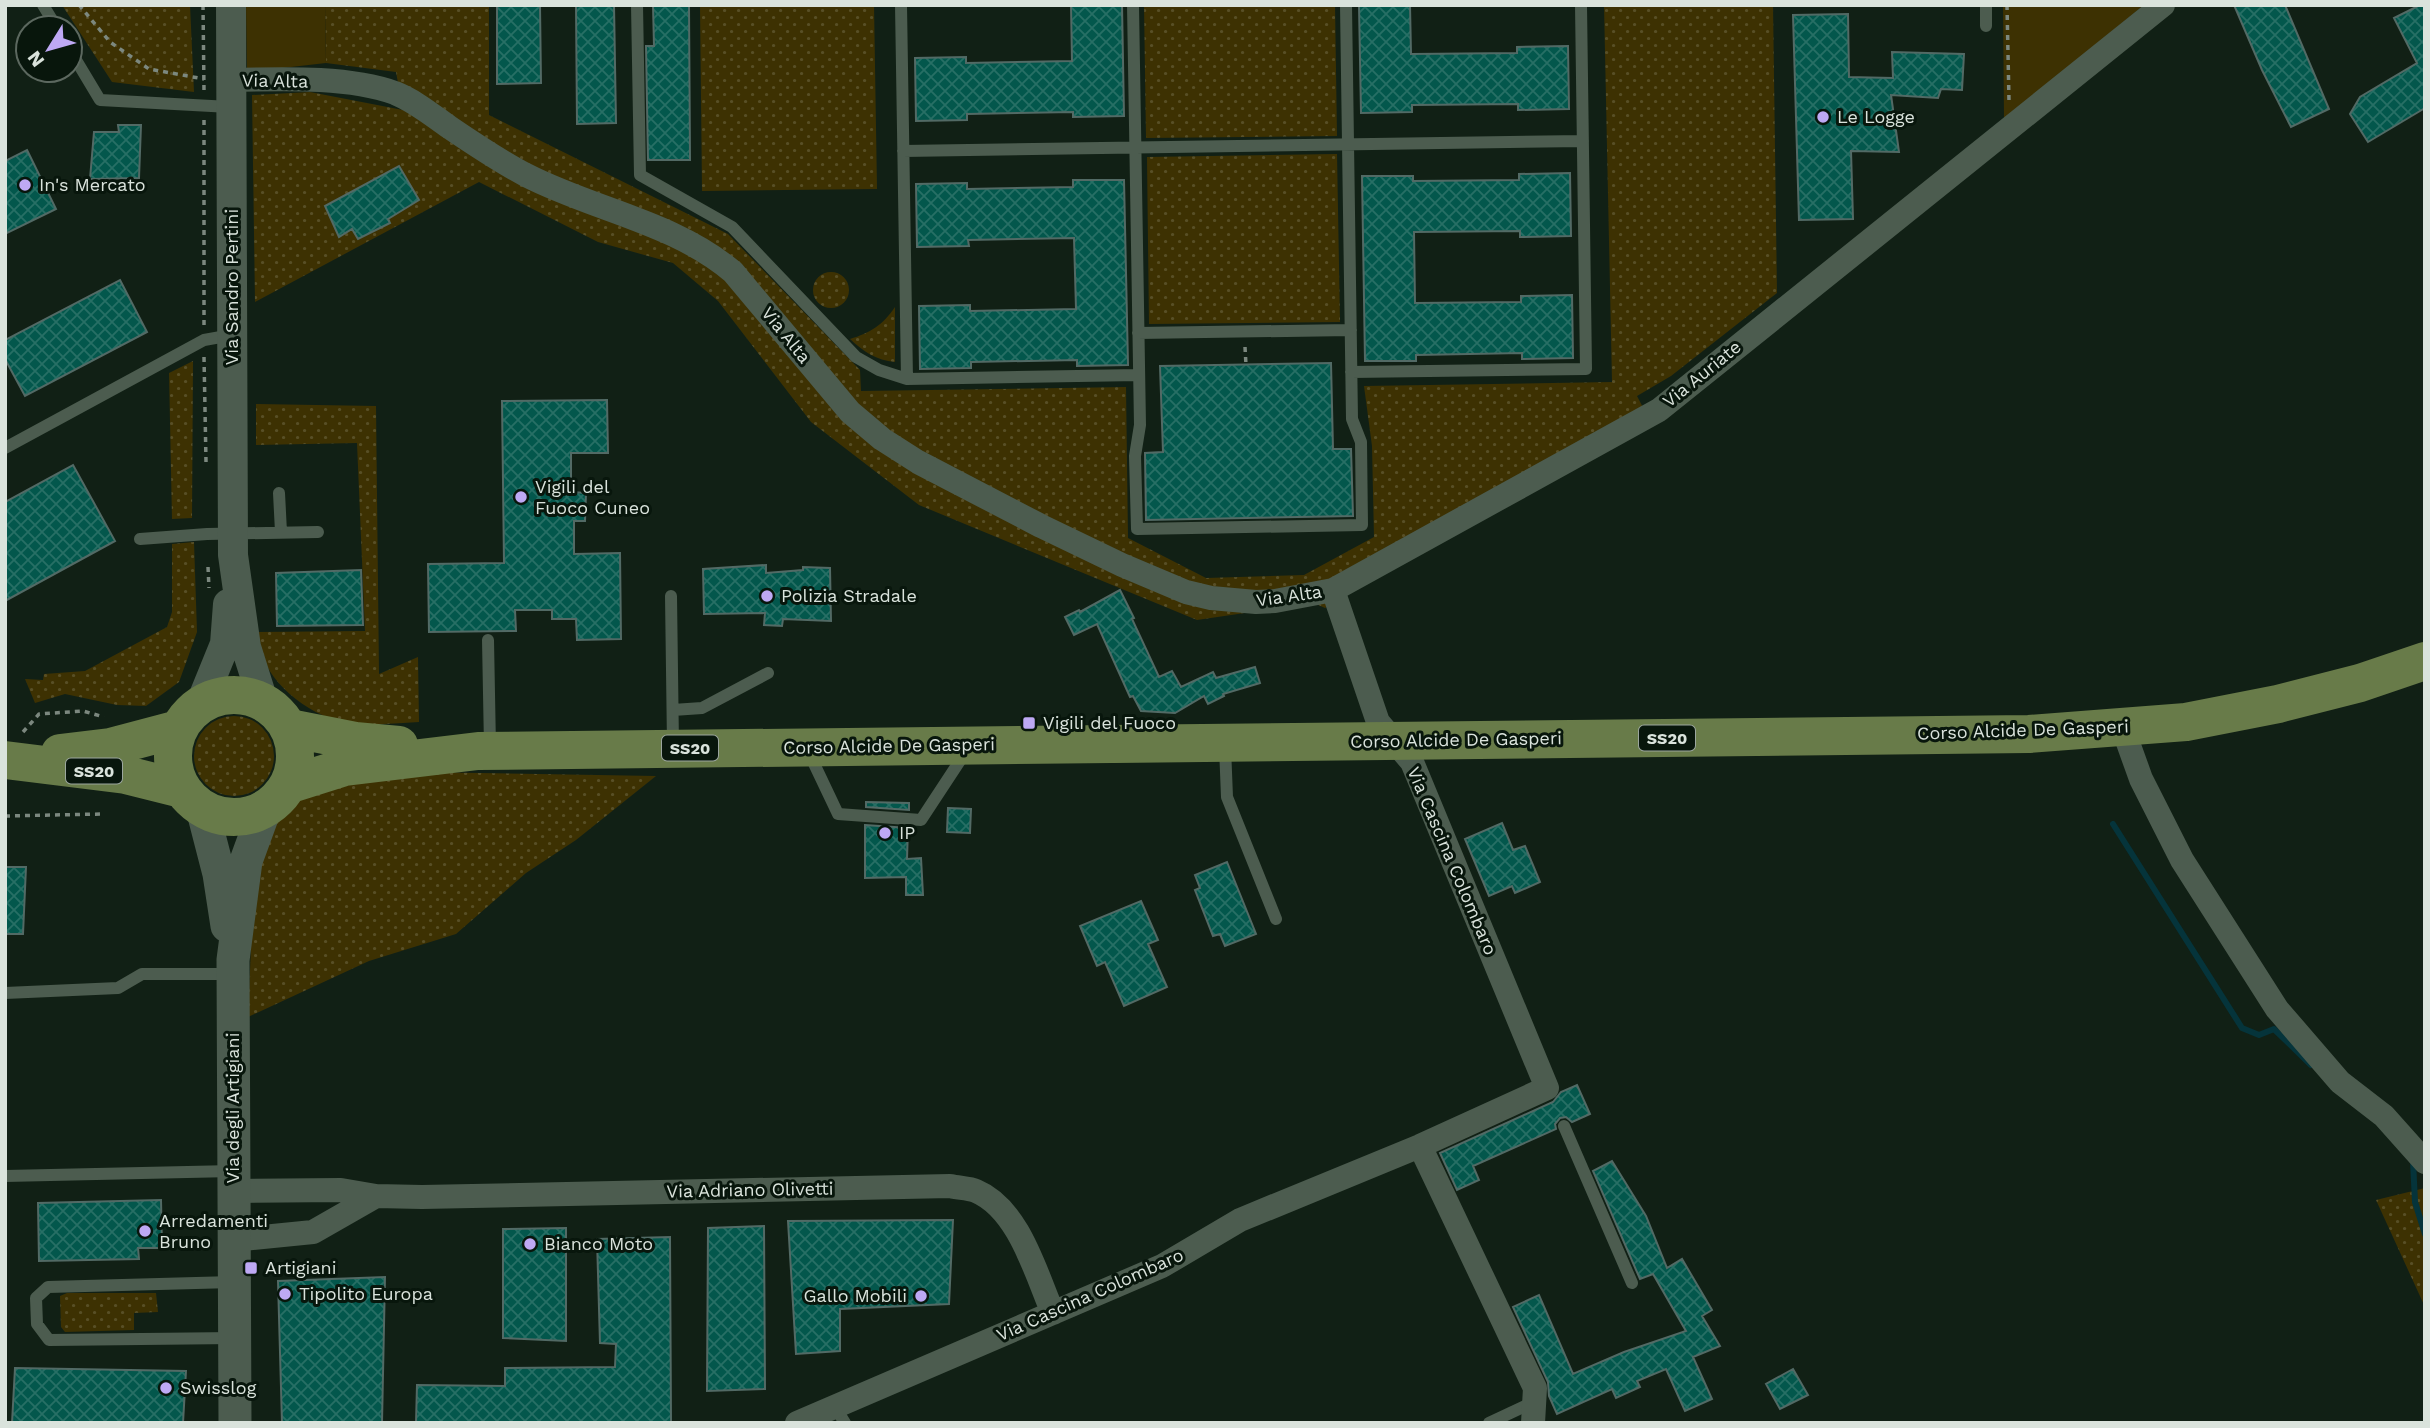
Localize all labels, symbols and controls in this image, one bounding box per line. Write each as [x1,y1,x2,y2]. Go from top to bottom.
north arrow [14,14,84,84]
text: N [22,46,49,71]
street label: Via Alta [242,69,308,92]
place label: Le Logge [1837,106,1915,127]
marker: Le Logge [1815,109,1831,125]
place label: In's Mercato [39,174,145,195]
marker: In's Mercato [17,177,33,193]
street label: Via Sandro Pertini [221,209,242,365]
street label: Via Alta [757,302,815,367]
street label: Via Auriate [1658,336,1745,411]
place label: Vigili del Fuoco Cuneo [535,476,650,518]
marker: Vigili del Fuoco Cuneo [513,489,529,505]
street label: Via Alta [1255,580,1323,611]
place label: Polizia Stradale [781,585,917,606]
marker: Polizia Stradale [759,588,775,604]
place label: Vigili del Fuoco [1043,712,1176,733]
marker: Vigili del Fuoco [1021,715,1037,731]
street label: Corso Alcide De Gasperi [1917,715,2129,744]
road number: SS20 [1639,726,1695,750]
street label: Corso Alcide De Gasperi [1350,727,1562,752]
street label: Corso Alcide De Gasperi [783,733,995,758]
road number: SS20 [662,736,718,761]
road number: SS20 [66,758,122,784]
street label: Via Cascina Colombaro [1403,764,1502,958]
place label: IP [899,822,915,843]
marker: IP [877,825,893,841]
street label: Via degli Artigiani [222,1033,243,1183]
street label: Via Adriano Olivetti [666,1178,834,1201]
place label: Arredamenti Bruno [159,1210,268,1252]
marker: Arredamenti Bruno [137,1223,153,1239]
place label: Bianco Moto [544,1233,653,1254]
marker: Bianco Moto [522,1236,538,1252]
street label: Via Cascina Colombaro [993,1244,1186,1345]
place label: Artigiani [265,1257,337,1278]
marker: Artigiani [243,1260,259,1276]
place label: Tipolito Europa [299,1283,433,1304]
place label: Gallo Mobili [803,1285,907,1306]
marker: Tipolito Europa [277,1286,293,1302]
marker: Gallo Mobili [913,1288,929,1304]
place label: Swisslog [180,1377,257,1398]
marker: Swisslog [158,1380,174,1396]

